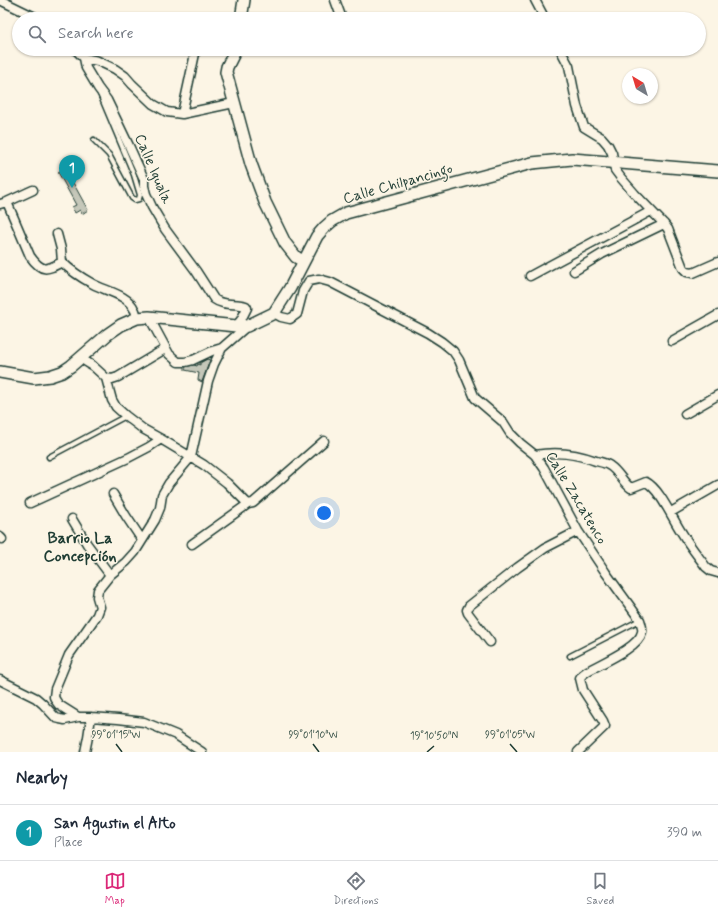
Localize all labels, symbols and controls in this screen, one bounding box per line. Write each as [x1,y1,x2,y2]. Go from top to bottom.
search box [12,12,706,56]
icon: search [26,23,48,45]
text: Search here [58,24,134,44]
north arrow [622,68,658,104]
street label: Calle Iguala [129,131,177,208]
pin: 1 [59,155,85,188]
street label: Calle Chilpancingo [341,159,456,210]
street label: Calle Zacatenco [540,448,612,548]
your location [314,503,334,523]
district label: Barrio La Concepción [43,528,117,567]
text: 99°01'15"W [92,728,140,742]
text: 99°01'10"W [288,728,338,742]
text: 99°01'05"W [485,728,535,742]
text: 19°10'50"N [410,729,458,743]
text: Nearby [16,767,68,789]
text: San Agustin el Alto [54,814,176,834]
text: 1 [26,824,32,841]
text: 390 m [667,824,702,841]
text: Place [54,834,83,851]
tab: Map [104,870,126,908]
tab: Directions [333,870,379,908]
tab: Saved [586,870,614,908]

